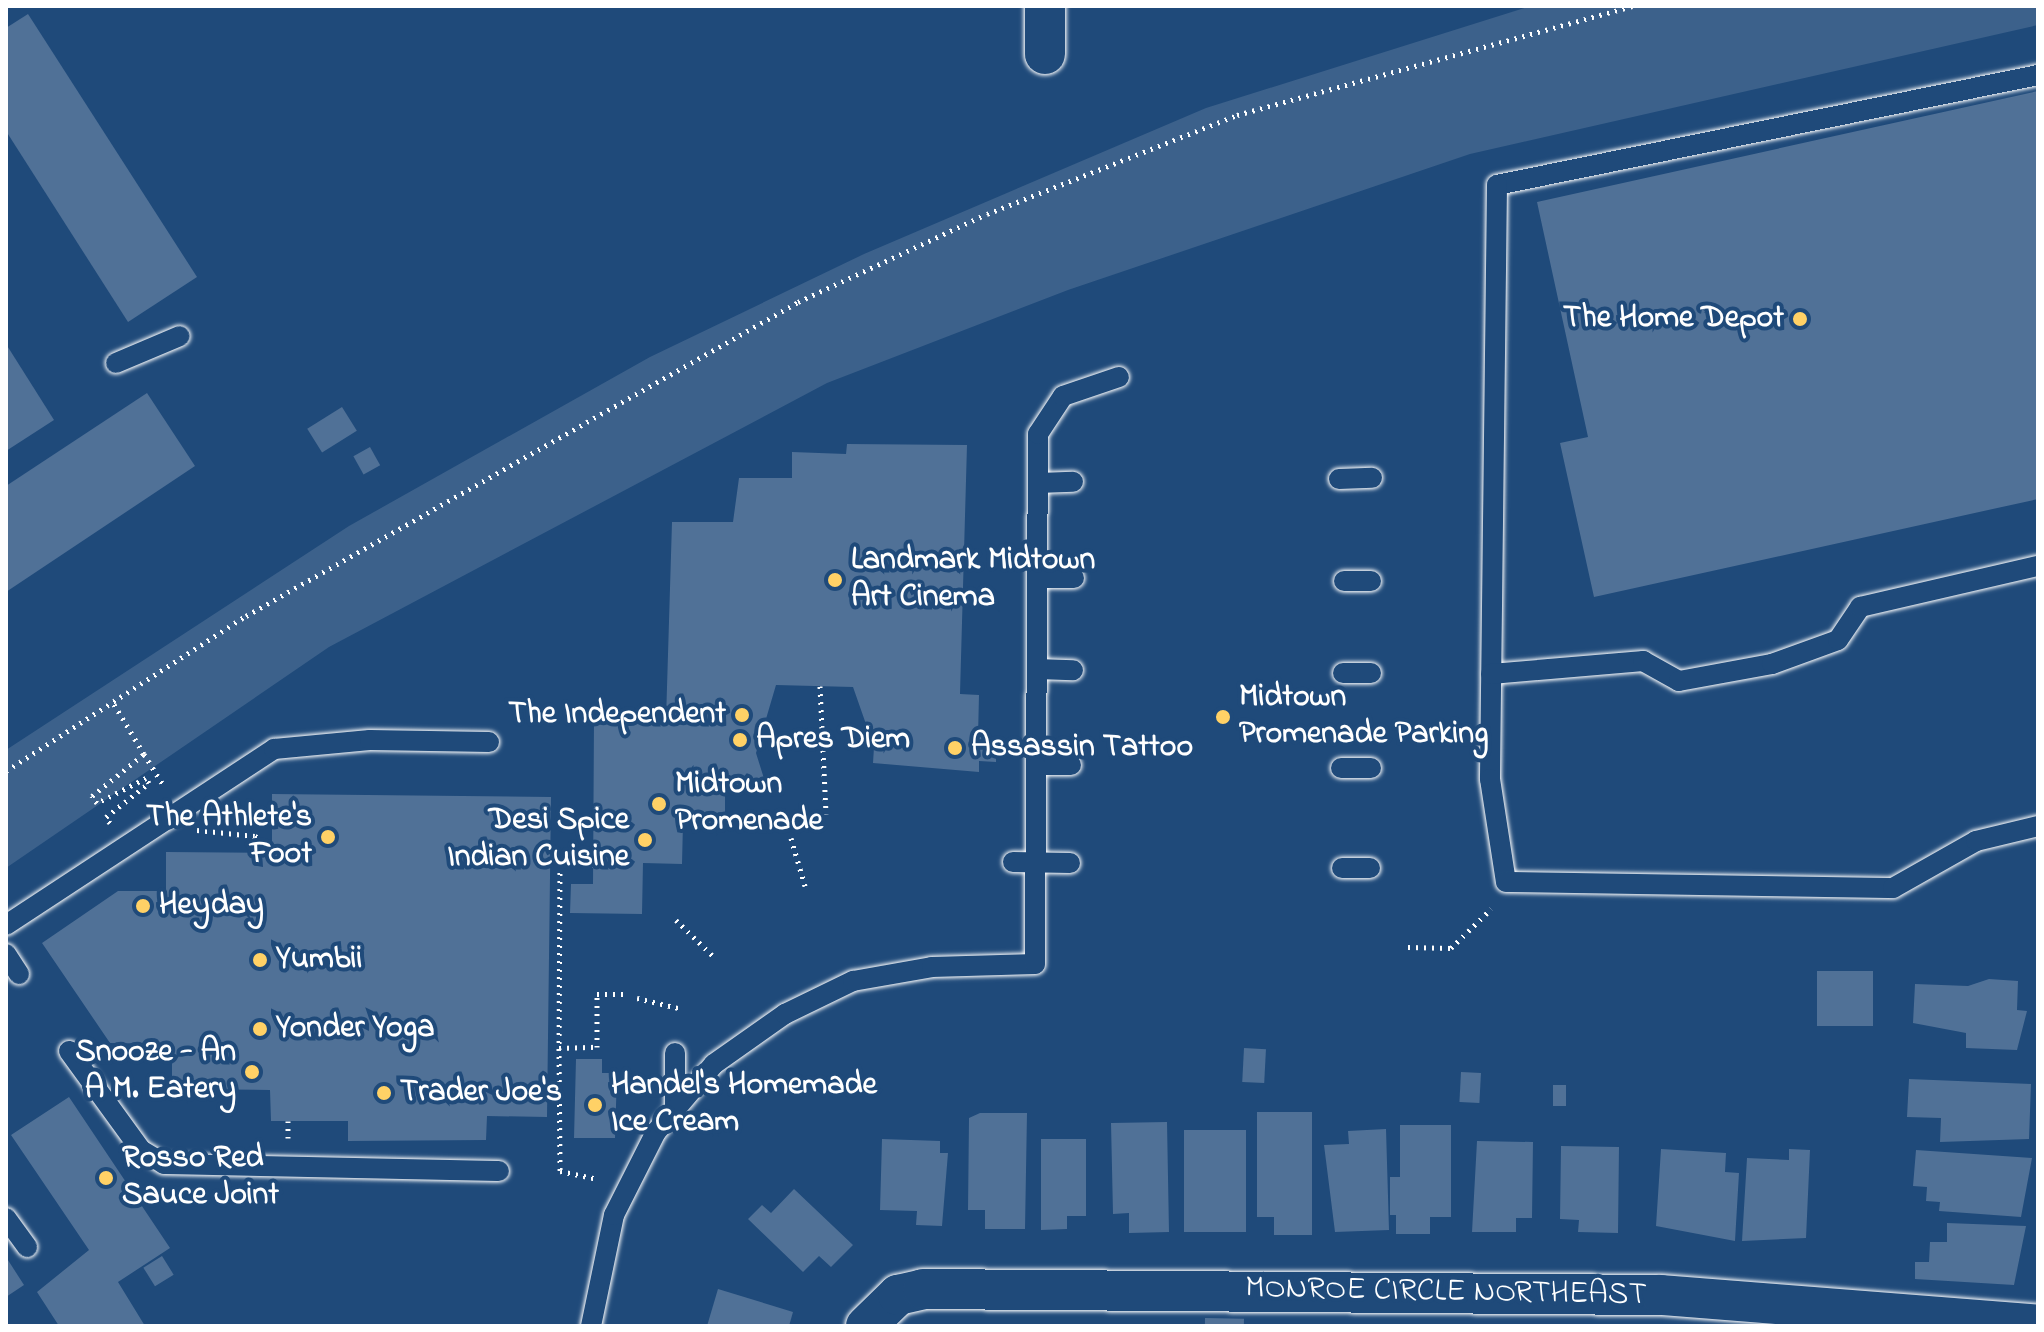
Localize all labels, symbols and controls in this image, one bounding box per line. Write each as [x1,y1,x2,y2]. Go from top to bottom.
place label: The Home Depot [1563,300,1784,338]
marker: The Home Depot [1791,310,1809,328]
place label: Landmark Midtown Art Cinema [851,543,1095,618]
marker: Landmark Midtown Art Cinema [826,571,844,589]
place label: Midtown Promenade Parking [1239,680,1488,755]
place label: The Independent [508,696,726,734]
marker: The Independent [733,706,751,724]
marker: Midtown Promenade Parking [1214,708,1232,726]
place label: Apres Diem [756,721,910,759]
place label: Assassin Tattoo [971,729,1193,767]
marker: Apres Diem [731,731,749,749]
marker: Assassin Tattoo [946,739,964,757]
place label: Midtown Promenade [675,767,823,842]
marker: Midtown Promenade [650,795,668,813]
place label: The Athlete's Foot [146,800,312,875]
place label: Desi Spice Indian Cuisine [447,803,629,878]
marker: The Athlete's Foot [319,828,337,846]
marker: Desi Spice Indian Cuisine [636,831,654,849]
place label: Heyday [159,887,264,925]
marker: Heyday [134,897,152,915]
place label: Yumbii [276,941,362,979]
marker: Yumbii [251,951,269,969]
place label: Yonder Yoga [276,1010,434,1048]
marker: Yonder Yoga [251,1020,269,1038]
place label: Snooze - An A M. Eatery [75,1035,236,1110]
marker: Snooze - An A M. Eatery [243,1063,261,1081]
place label: Handel's Homemade Ice Cream [611,1068,877,1143]
place label: Trader Joe's [400,1074,562,1112]
marker: Trader Joe's [375,1084,393,1102]
marker: Handel's Homemade Ice Cream [586,1096,604,1114]
place label: Rosso Red Sauce Joint [122,1141,279,1216]
marker: Rosso Red Sauce Joint [97,1169,115,1187]
street label: MONROE CIRCLE NORTHEAST [1245,1270,1647,1316]

